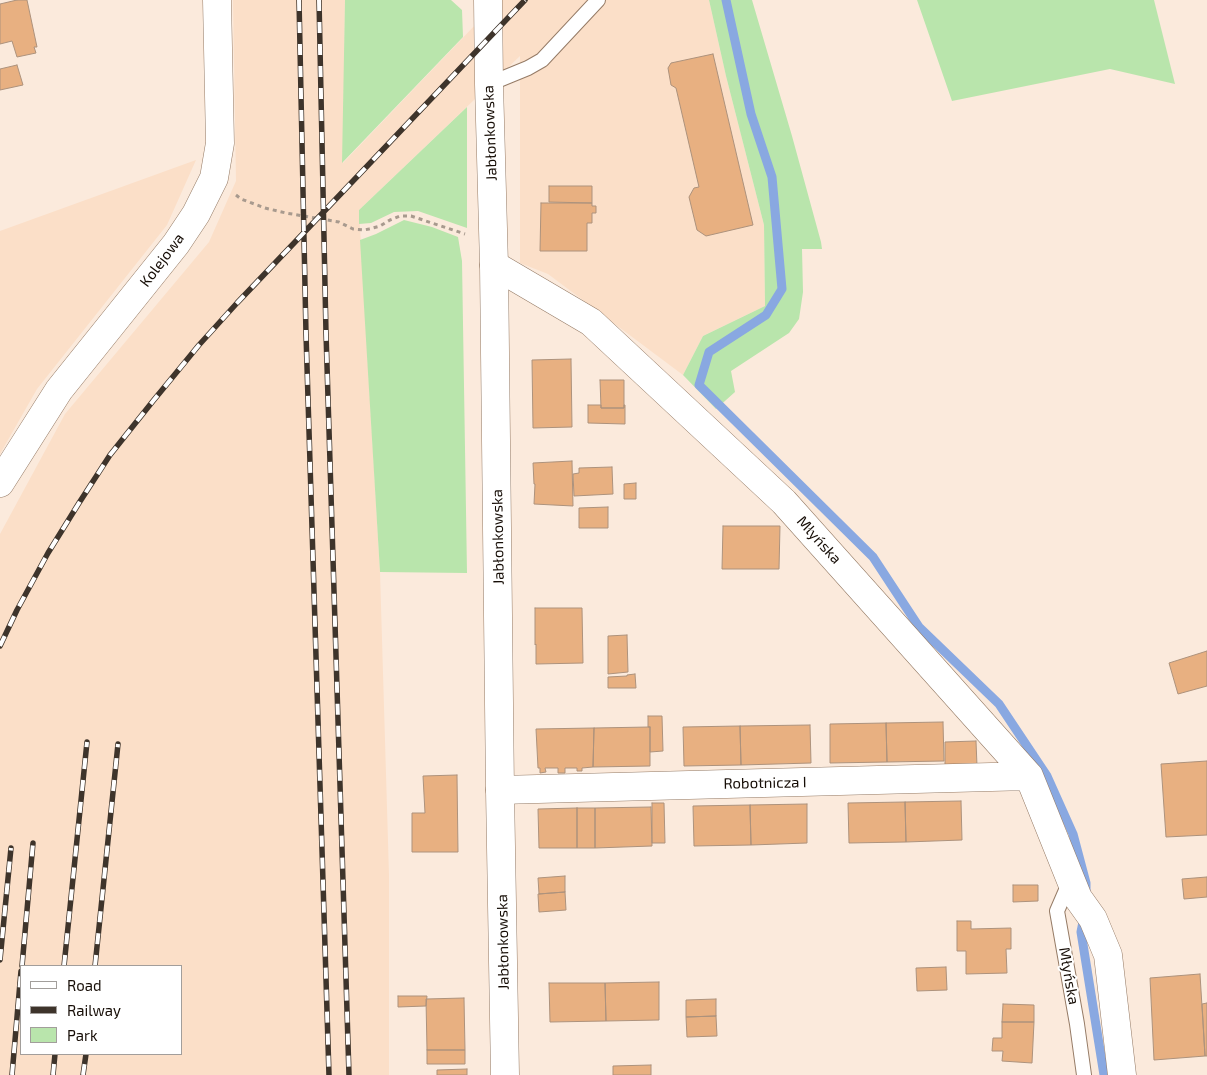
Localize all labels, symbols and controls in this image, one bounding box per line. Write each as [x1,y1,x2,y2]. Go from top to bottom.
street label: Jabłonkowska [479,85,501,181]
street label: Kolejowa [136,230,188,290]
street label: Jabłonkowska [488,489,508,585]
street label: Młyńska [793,512,845,568]
street label: Robotnicza I [723,773,807,793]
street label: Jabłonkowska [493,894,513,990]
street label: Młyńska [1055,946,1083,1006]
legend [20,965,182,1055]
text: Road [67,976,102,994]
text: Railway [67,1001,121,1019]
text: Park [67,1026,98,1044]

